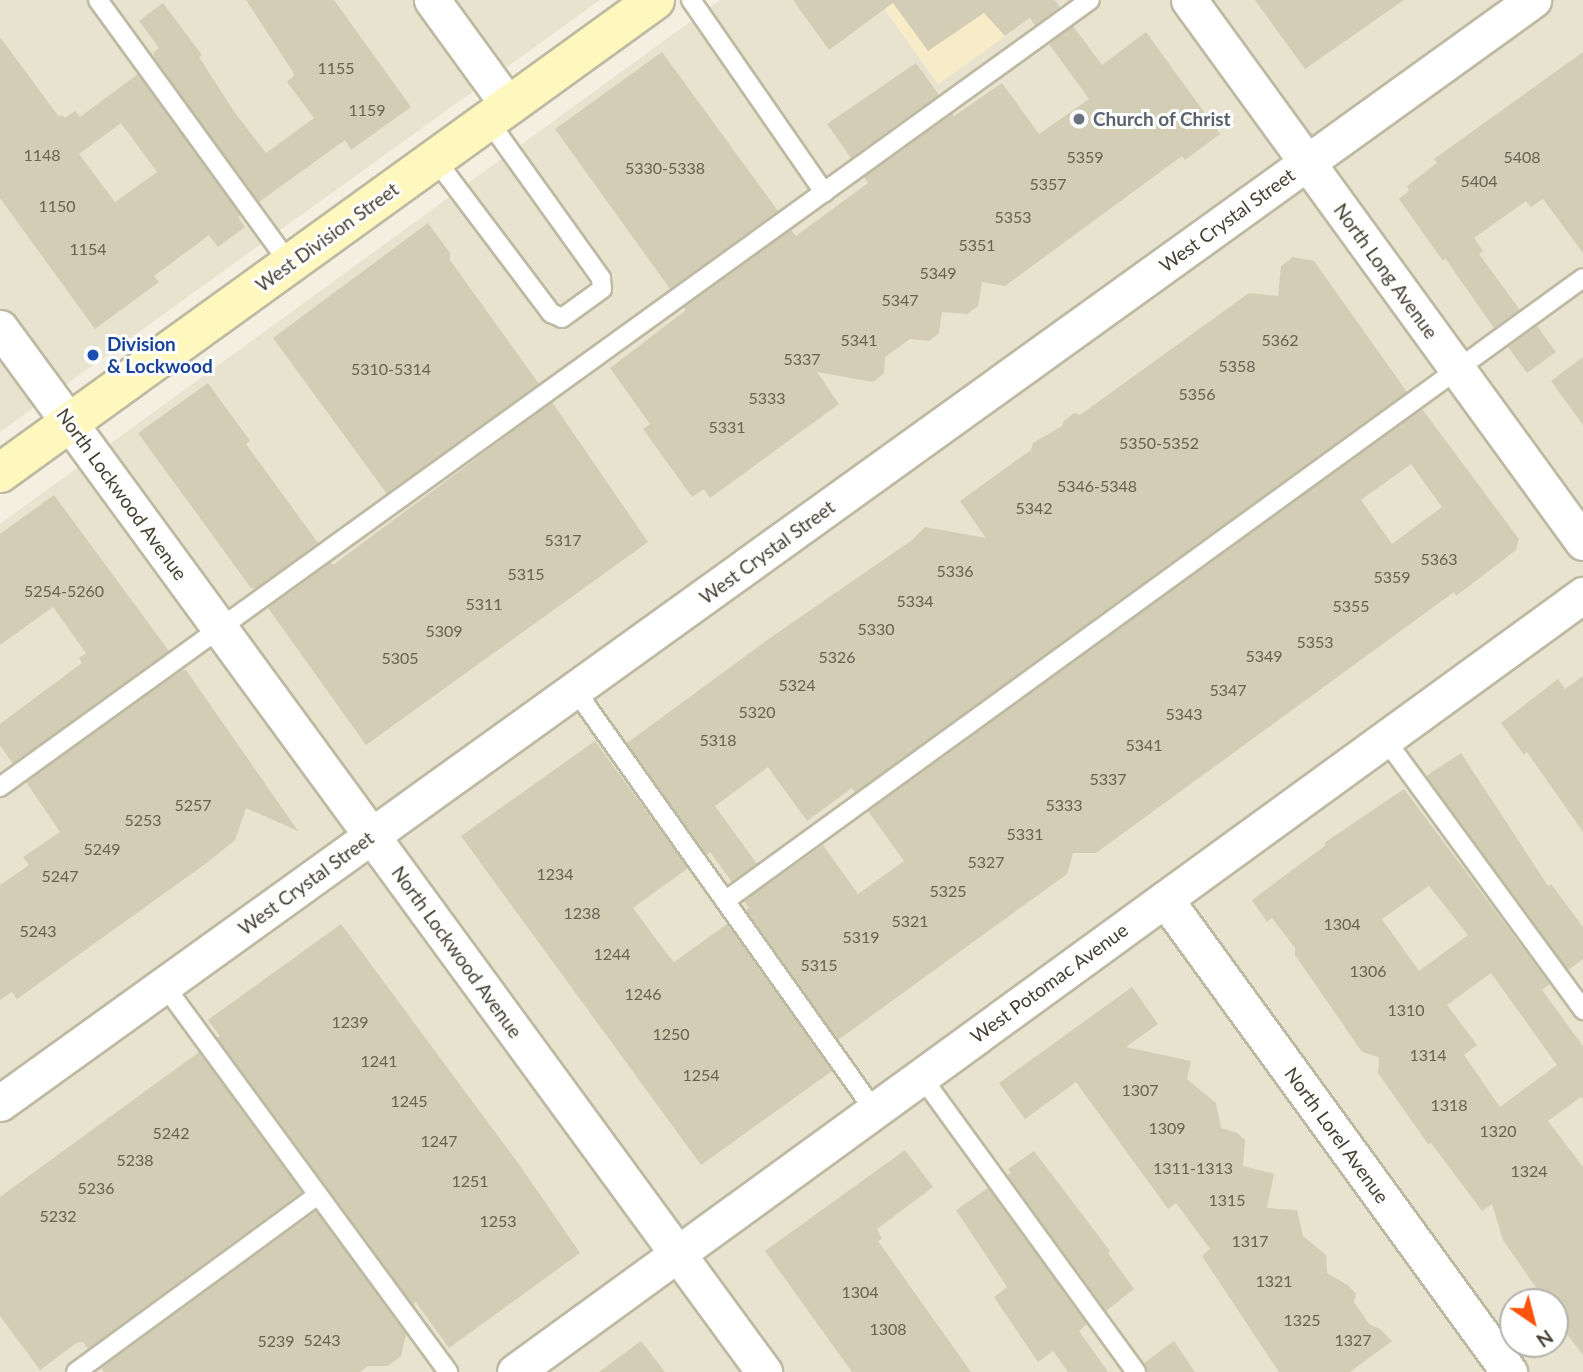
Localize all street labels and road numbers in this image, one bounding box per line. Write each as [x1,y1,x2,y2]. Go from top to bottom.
street label: West Crystal Street [1155,163,1299,277]
street label: West Division Street [251,178,403,296]
street label: North Long Avenue [1329,199,1443,343]
street label: North Lockwood Avenue [52,403,192,585]
street label: West Crystal Street [695,495,839,609]
street label: West Crystal Street [234,826,378,940]
street label: North Lockwood Avenue [387,861,527,1043]
street label: West Potomac Avenue [966,918,1132,1048]
street label: North Lorel Avenue [1280,1062,1394,1208]

